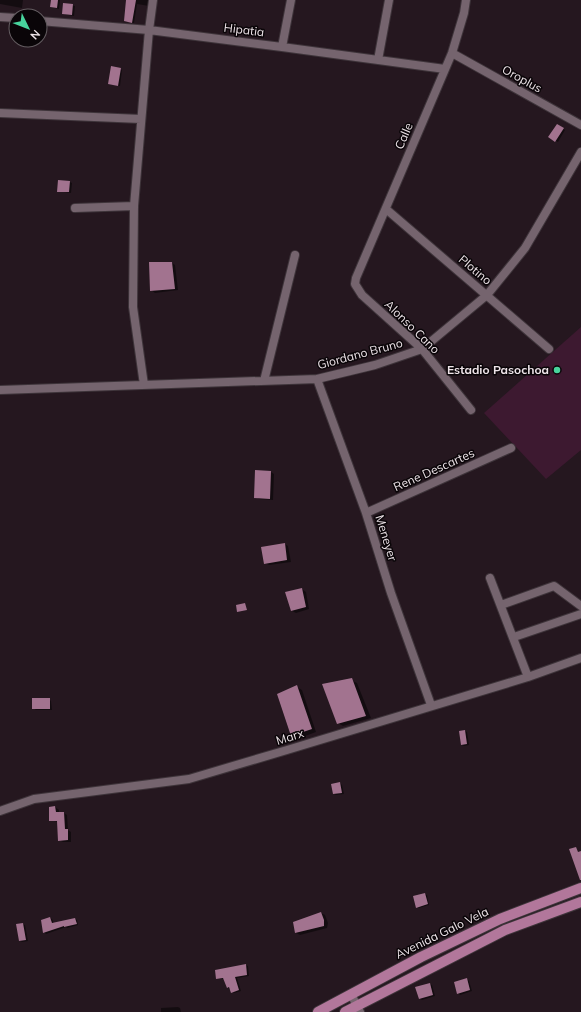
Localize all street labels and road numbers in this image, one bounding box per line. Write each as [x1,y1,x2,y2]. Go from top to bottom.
street label: Hipatia [223,20,265,39]
street label: Oroplus [500,62,545,96]
street label: Calle [391,120,416,151]
street label: Plotino [456,252,495,288]
street label: Alonso Cano [382,297,443,357]
street label: Giordano Bruno [316,335,404,372]
street label: Rene Descartes [391,445,477,494]
street label: Meneyer [372,513,401,563]
street label: Marx [274,725,306,748]
street label: Avenida Galo Vela [393,903,491,962]

